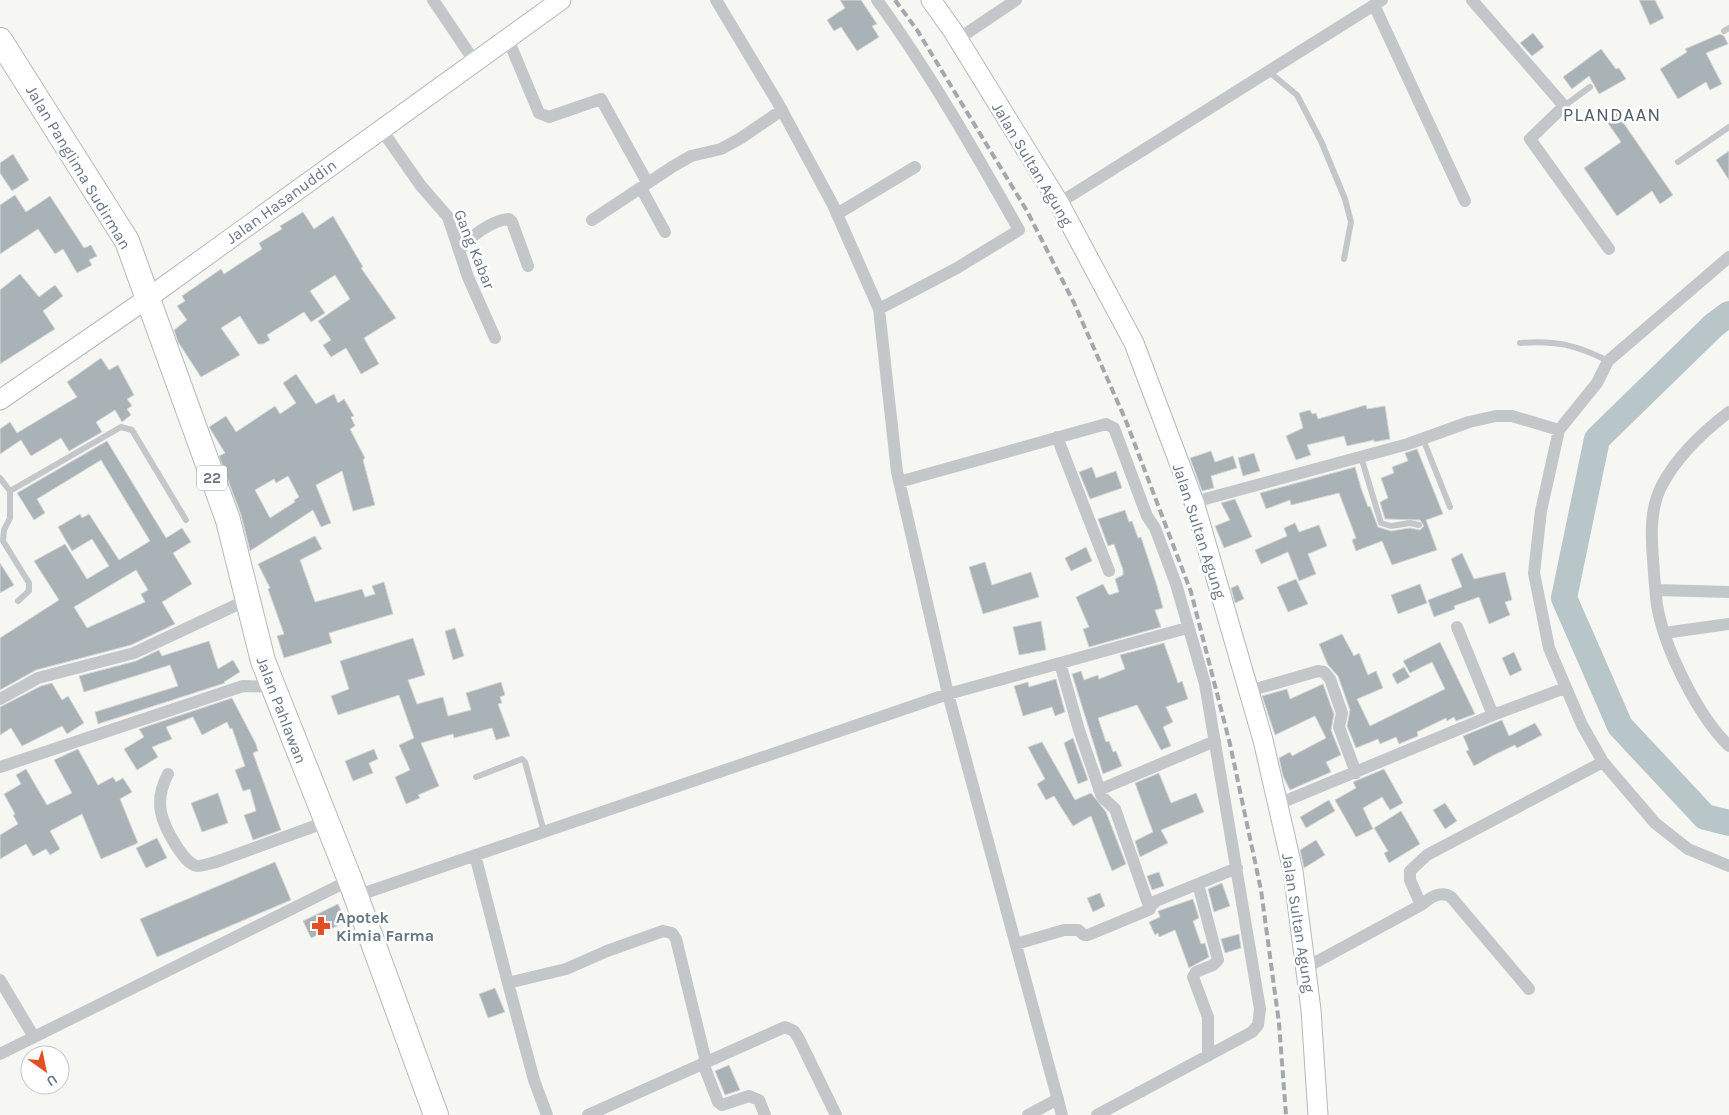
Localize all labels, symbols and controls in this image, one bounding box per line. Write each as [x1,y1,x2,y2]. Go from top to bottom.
street label: Jalan Panglima Sudirman [22,82,135,253]
street label: Jalan Sultan Agung [988,99,1077,229]
district label: PLANDAAN [1563,104,1661,126]
street label: Jalan Hasanuddin [223,155,340,248]
street label: Gang Kabar [450,207,499,292]
street label: Jalan Sultan Agung [1169,461,1230,601]
road number: 22 [197,466,227,490]
street label: Jalan Pahlawan [252,654,311,766]
street label: Jalan Sultan Agung [1278,852,1319,994]
place label: Apotek Kimia Farma [336,908,434,945]
pharmacy icon: Apotek Kimia Farma [310,915,332,937]
north arrow [20,1045,70,1095]
text: U [43,1071,60,1090]

